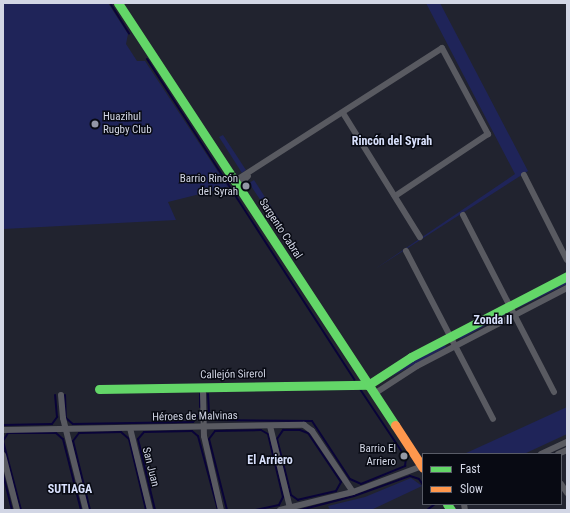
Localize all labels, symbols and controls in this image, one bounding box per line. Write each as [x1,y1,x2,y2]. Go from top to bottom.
place label: Huazihul Rugby Club [103,111,152,137]
marker: Huazihul Rugby Club [90,119,100,129]
district label: Rincón del Syrah [352,135,432,149]
place label: Barrio Rincón del Syrah [180,173,238,199]
marker: Barrio Rincón del Syrah [241,181,251,191]
street label: Sargento Cabral [256,196,304,262]
district label: Zonda II [474,314,512,328]
street label: Callejón Sirerol [200,368,266,382]
street label: Héroes de Malvinas [152,410,238,424]
place label: Barrio El Arriero [359,443,396,469]
street label: San Juan [139,446,161,488]
marker: Barrio El Arriero [399,451,409,461]
legend [422,453,562,505]
district label: El Arriero [247,454,293,468]
text: Fast [460,462,480,476]
text: Slow [460,482,483,496]
district label: SUTIAGA [48,483,92,497]

